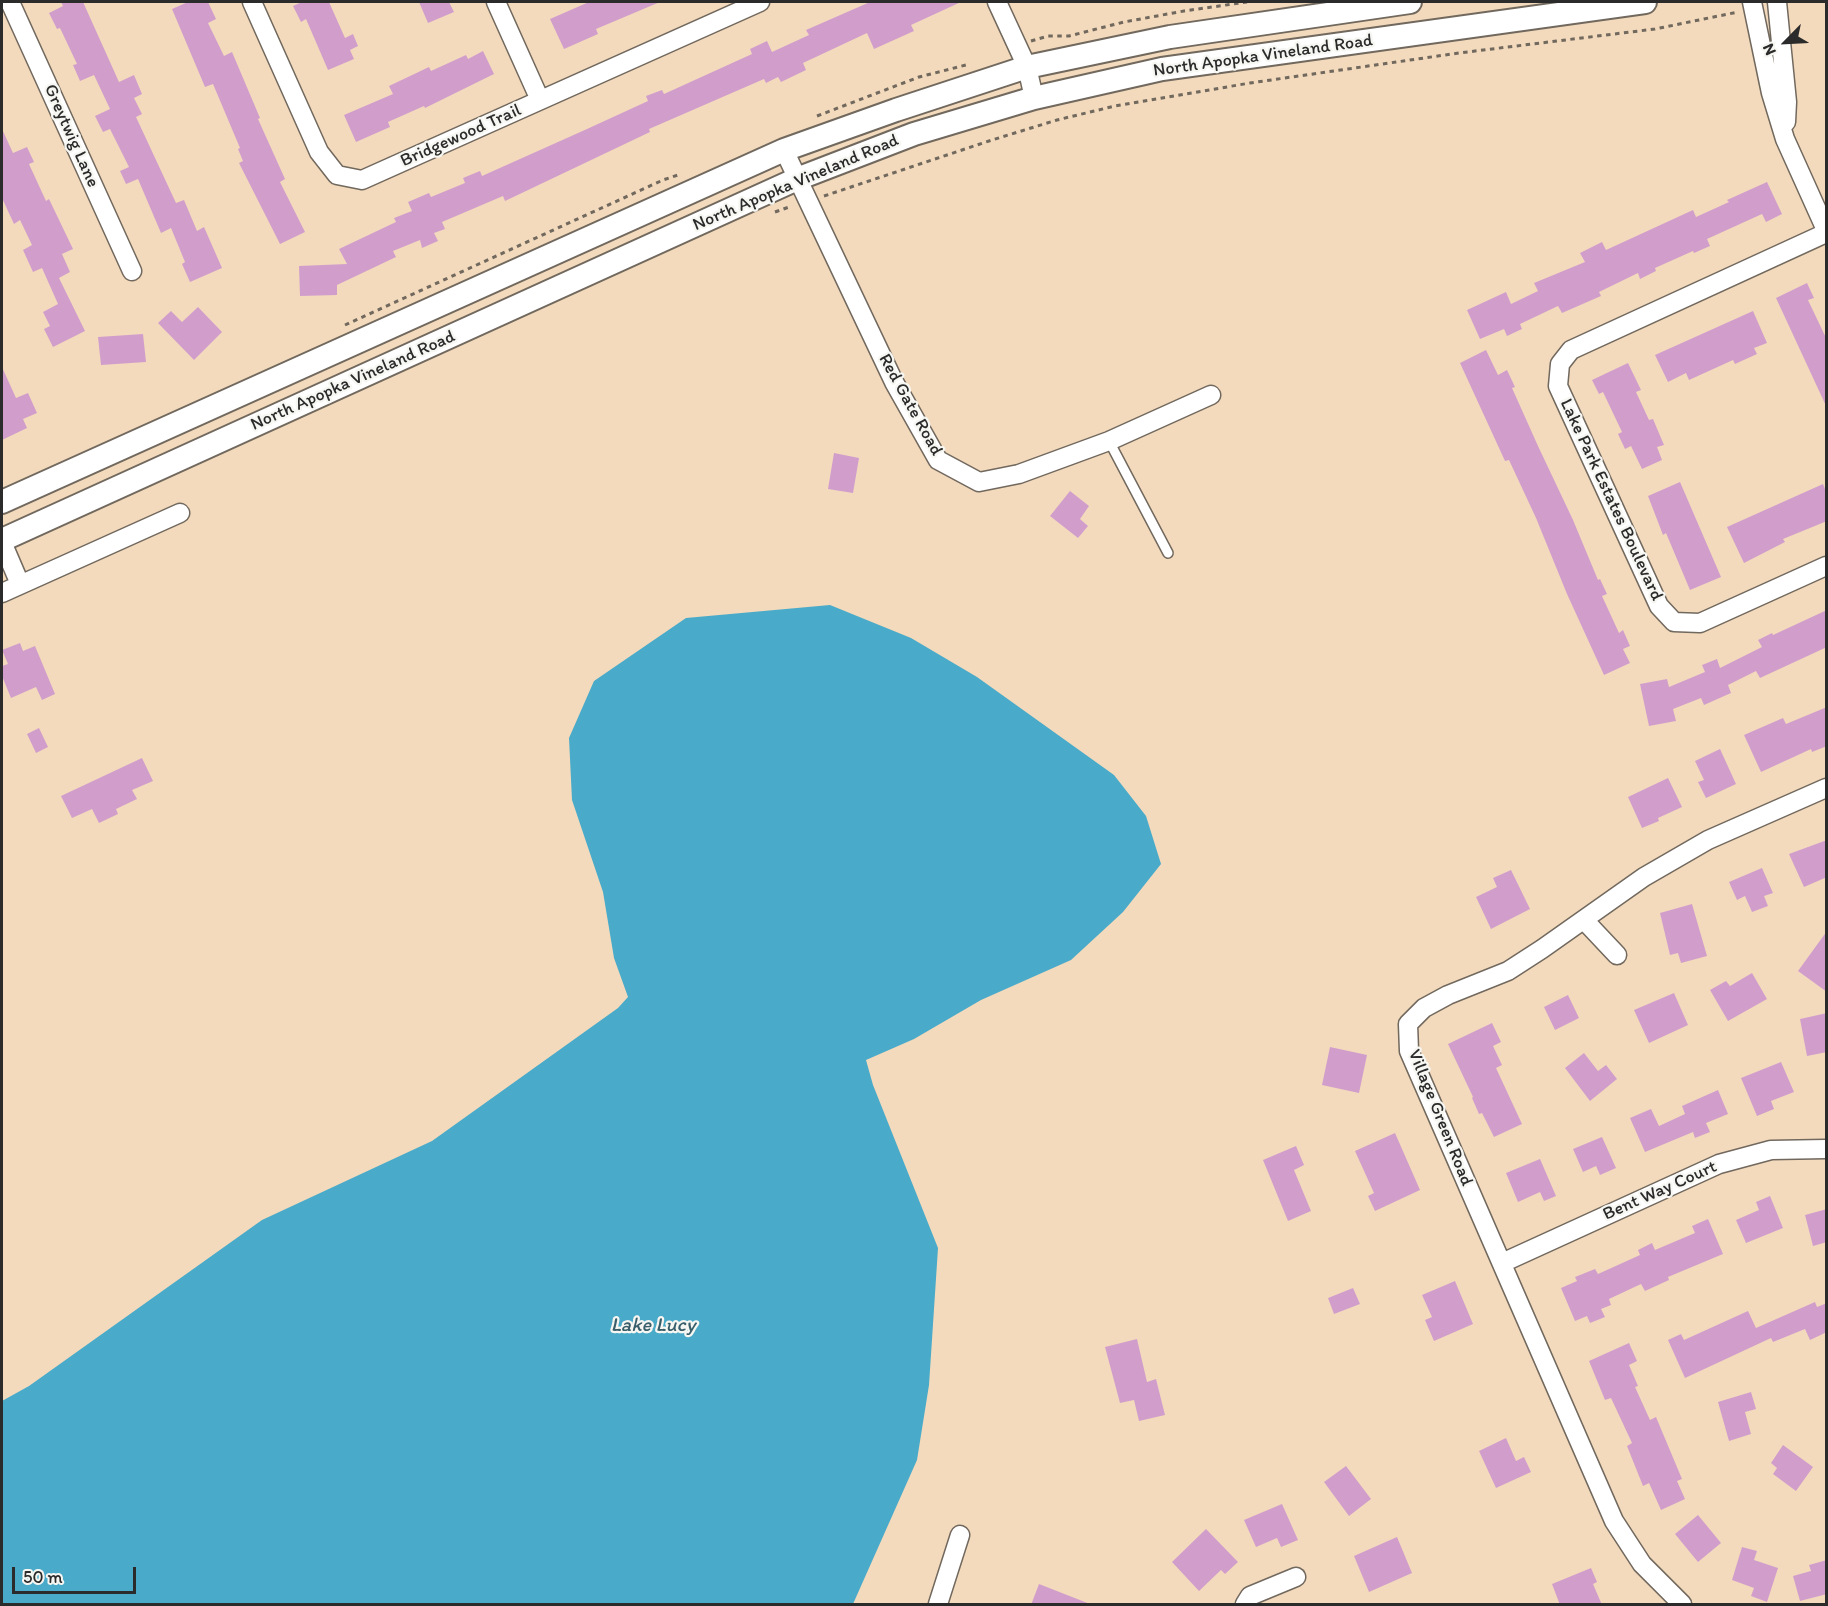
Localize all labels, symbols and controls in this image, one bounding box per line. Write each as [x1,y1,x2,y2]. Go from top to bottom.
north arrow [1756,12,1816,72]
street label: North Apopka Vineland Road [1152,30,1374,82]
text: N [1758,41,1780,58]
street label: Greytwig Lane [39,81,103,191]
street label: Bridgewood Trail [397,100,525,172]
street label: North Apopka Vineland Road [690,130,902,236]
street label: North Apopka Vineland Road [247,326,459,436]
street label: Red Gate Road [873,350,947,460]
street label: Lake Park Estates Boulevard [1555,396,1667,604]
street label: Village Green Road [1403,1047,1477,1189]
street label: Bent Way Court [1600,1156,1720,1226]
water label: Lake Lucy [611,1314,695,1338]
scale bar [15,1555,140,1593]
text: 50 m [23,1566,63,1588]

